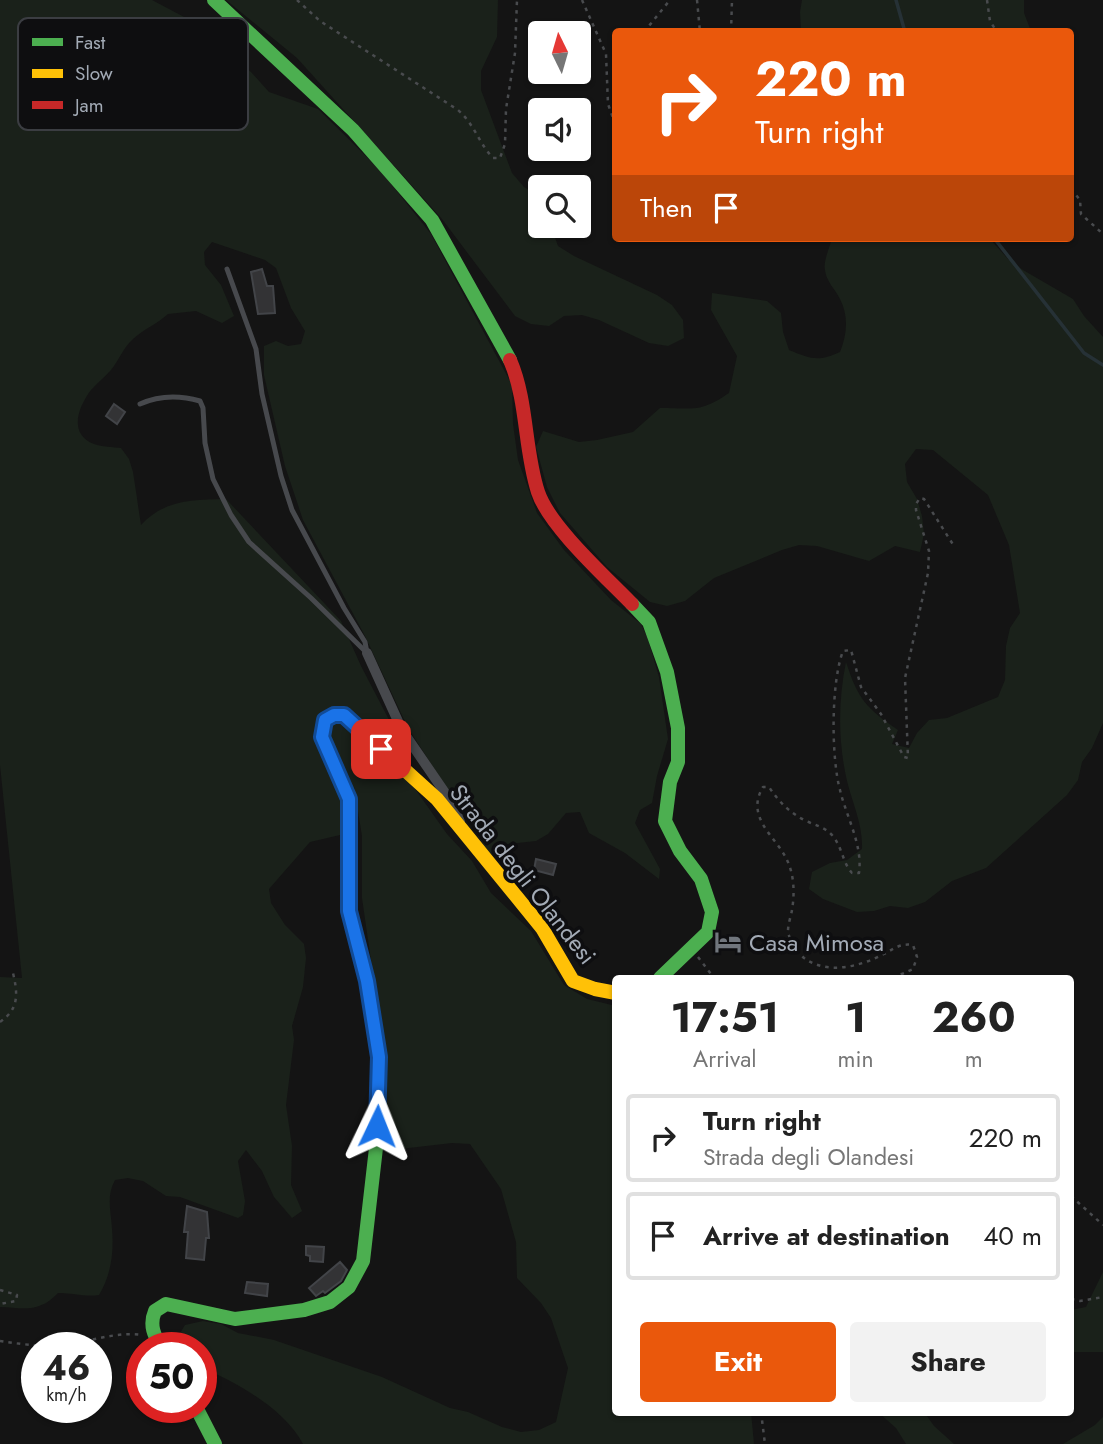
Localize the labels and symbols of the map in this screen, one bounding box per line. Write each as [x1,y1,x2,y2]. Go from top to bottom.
legend [18,18,248,130]
north arrow [528,21,592,84]
text: Fast [75,29,106,56]
text: Slow [75,60,113,87]
text: Jam [72,92,104,119]
pin [351,719,411,779]
street label: Strada degli Olandesi [441,776,605,972]
place label: Casa Mimosa [749,925,884,960]
hotel icon: Casa Mimosa [713,927,743,957]
position arrow [340,1089,414,1163]
speed limit sign: 50 [126,1332,217,1423]

